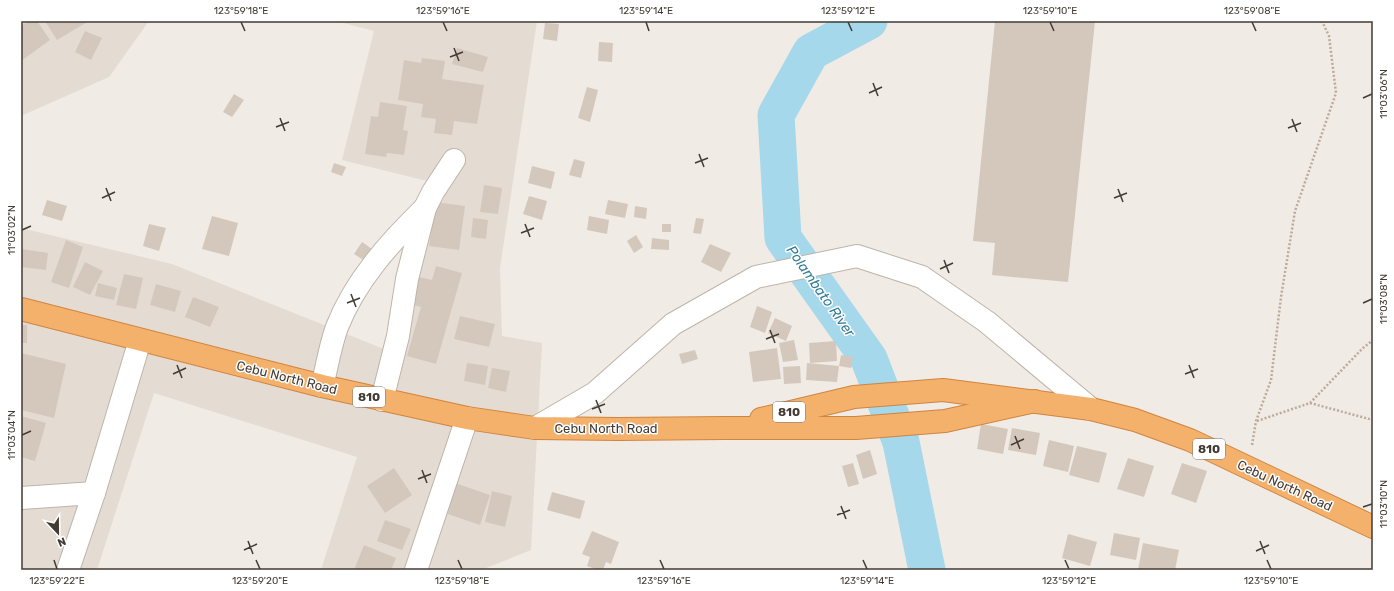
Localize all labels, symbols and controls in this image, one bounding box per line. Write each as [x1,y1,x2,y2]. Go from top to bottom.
text: 123°59'18"E [214,5,268,17]
text: 123°59'16"E [416,5,470,17]
text: 123°59'14"E [619,5,673,17]
text: 123°59'12"E [821,5,875,17]
text: 123°59'10"E [1023,5,1077,17]
text: 123°59'08"E [1224,5,1280,17]
text: 11°03'06"N [1378,69,1390,119]
text: 11°03'02"N [6,205,18,255]
water label: Polambato River [783,242,859,341]
text: 11°03'08"N [1378,274,1390,324]
street label: Cebu North Road [235,358,339,397]
road number: 810 [353,387,385,407]
road number: 810 [773,402,805,422]
text: 11°03'04"N [6,410,18,460]
street label: Cebu North Road [554,421,658,436]
road number: 810 [1193,439,1225,459]
street label: Cebu North Road [1235,457,1335,514]
text: 11°03'10"N [1378,480,1390,528]
north arrow [38,513,78,553]
text: N [55,534,68,549]
text: 123°59'22"E [29,575,85,587]
text: 123°59'20"E [232,575,288,587]
text: 123°59'18"E [435,575,489,587]
text: 123°59'16"E [637,575,691,587]
text: 123°59'14"E [840,575,894,587]
text: 123°59'12"E [1042,575,1096,587]
text: 123°59'10"E [1244,575,1298,587]

